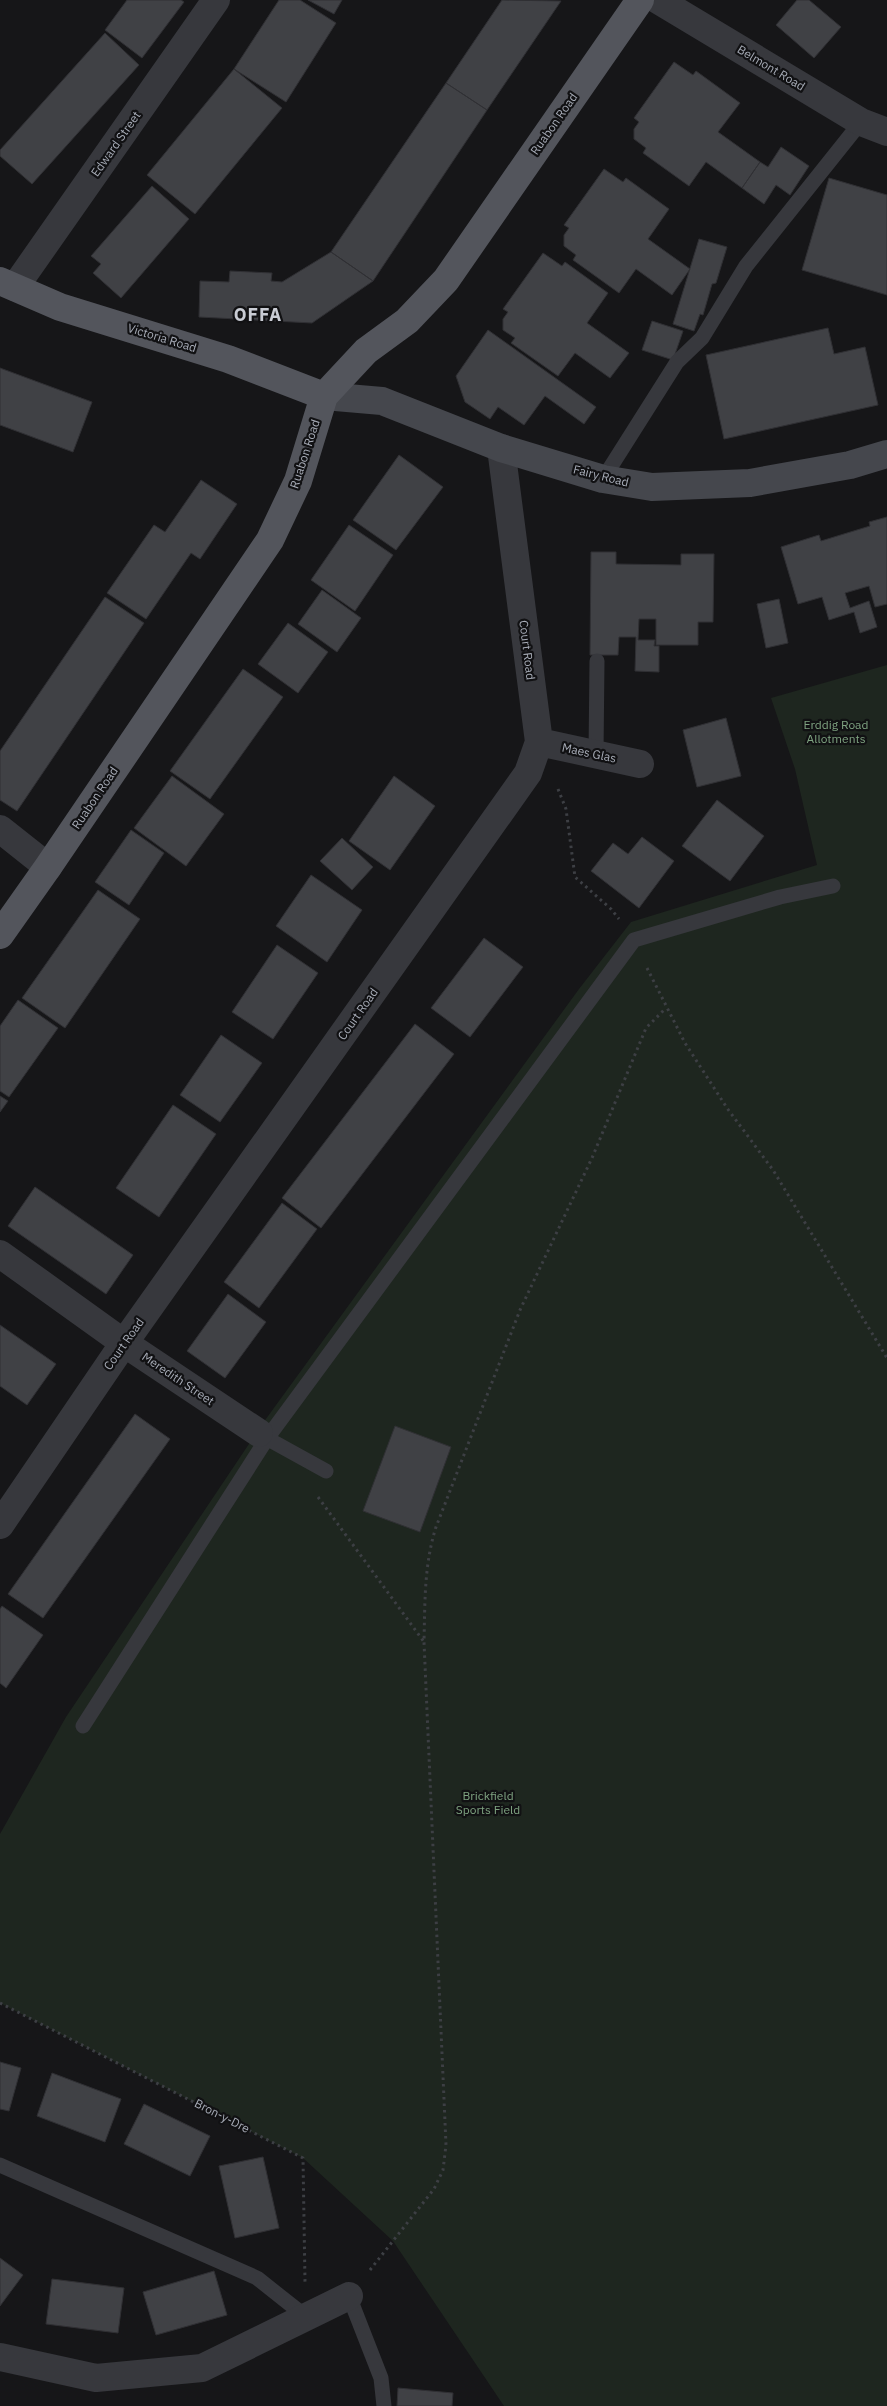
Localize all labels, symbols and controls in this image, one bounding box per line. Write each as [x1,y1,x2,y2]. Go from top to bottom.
street label: Belmont Road [735,41,808,94]
street label: Ruabon Road [527,90,580,157]
street label: Edward Street [88,108,144,179]
district label: OFFA [234,303,282,326]
street label: Victoria Road [126,320,199,355]
street label: Ruabon Road [286,417,323,490]
street label: Fairy Road [572,461,630,490]
street label: Court Road [516,619,539,681]
park label: Erddig Road Allotments [803,717,869,746]
street label: Maes Glas [561,739,618,766]
street label: Ruabon Road [68,764,121,832]
street label: Court Road [334,985,381,1043]
street label: Court Road [100,1315,147,1373]
street label: Meredith Street [139,1349,217,1408]
park label: Brickfield Sports Field [456,1788,520,1817]
street label: Bron-y-Dre [192,2095,253,2136]

